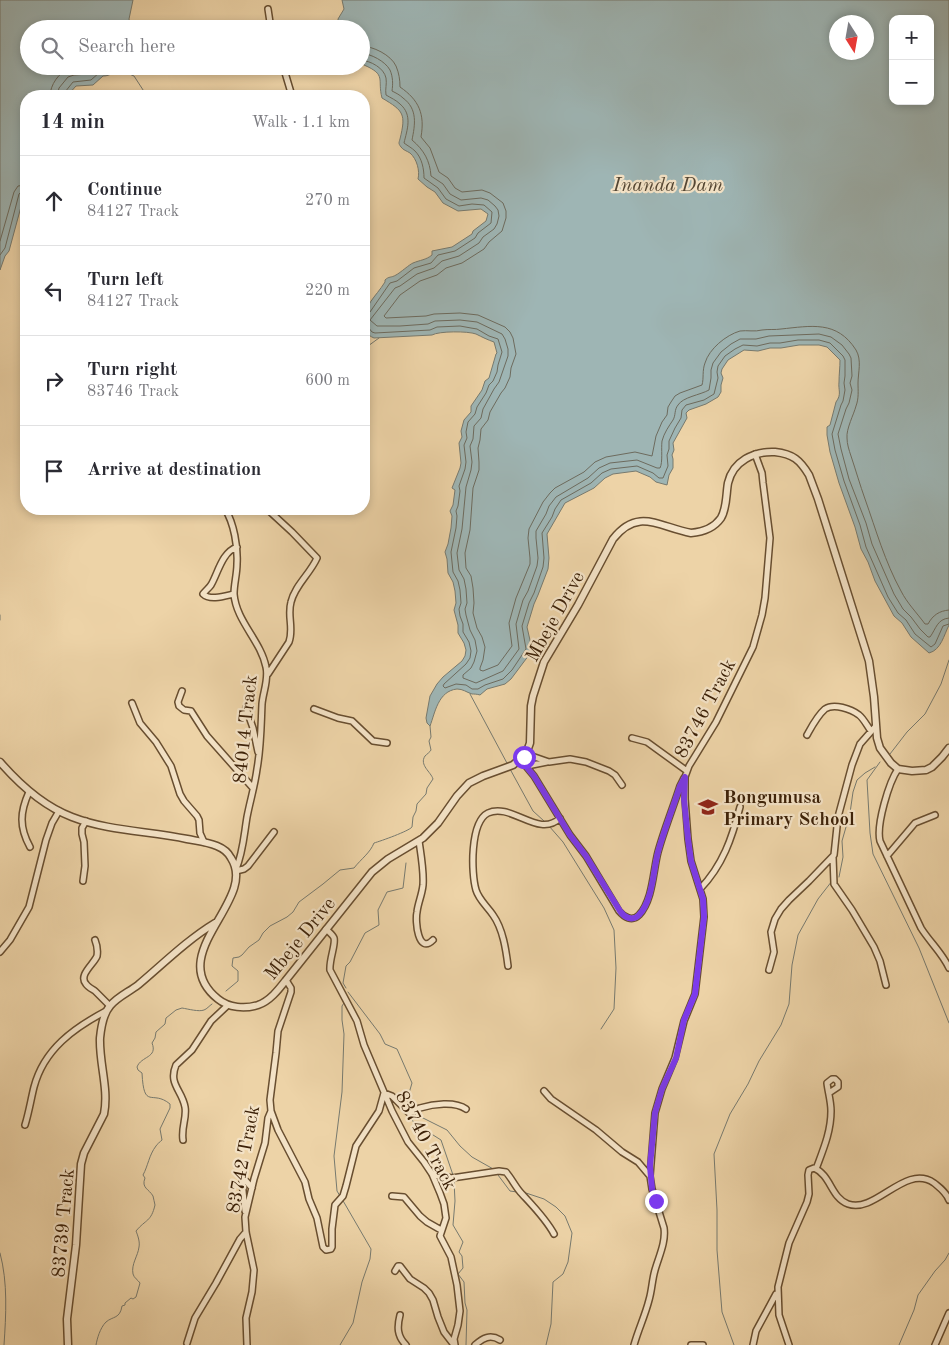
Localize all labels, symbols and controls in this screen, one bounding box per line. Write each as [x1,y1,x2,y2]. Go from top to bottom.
north arrow [829,15,874,60]
map controls [889,15,934,105]
button: + [889,15,934,60]
search box [20,20,370,75]
icon: search [38,34,66,62]
text: Search here [78,38,175,57]
button: − [889,60,934,105]
text: 14 min [40,112,105,133]
text: Walk · 1.1 km [252,115,350,131]
water label: Inanda Dam [612,176,723,196]
text: Continue [87,181,162,200]
icon: ahead [40,187,68,215]
text: 270 m [305,193,350,209]
text: 84127 Track [87,204,179,220]
text: Turn left [87,271,164,290]
icon: left [40,277,68,305]
text: 220 m [305,283,350,299]
text: 84127 Track [87,294,179,310]
text: Turn right [87,361,177,380]
icon: right [40,367,68,395]
text: 600 m [305,373,350,389]
text: 83746 Track [87,384,179,400]
icon: arrive [40,457,68,485]
text: Arrive at destination [87,461,261,480]
street label: Mbeje Drive [524,569,589,666]
street label: 83746 Track [672,656,740,762]
street label: 84014 Track [231,674,262,785]
route start [513,746,536,769]
place label: Bongumusa Primary School [723,789,855,830]
school or university icon: Bongumusa Primary School [697,796,719,818]
street label: Mbeje Drive [262,895,340,984]
street label: 83740 Track [391,1088,459,1194]
street label: 83742 Track [225,1104,264,1215]
street label: 83739 Track [50,1168,79,1279]
route end [645,1190,668,1213]

